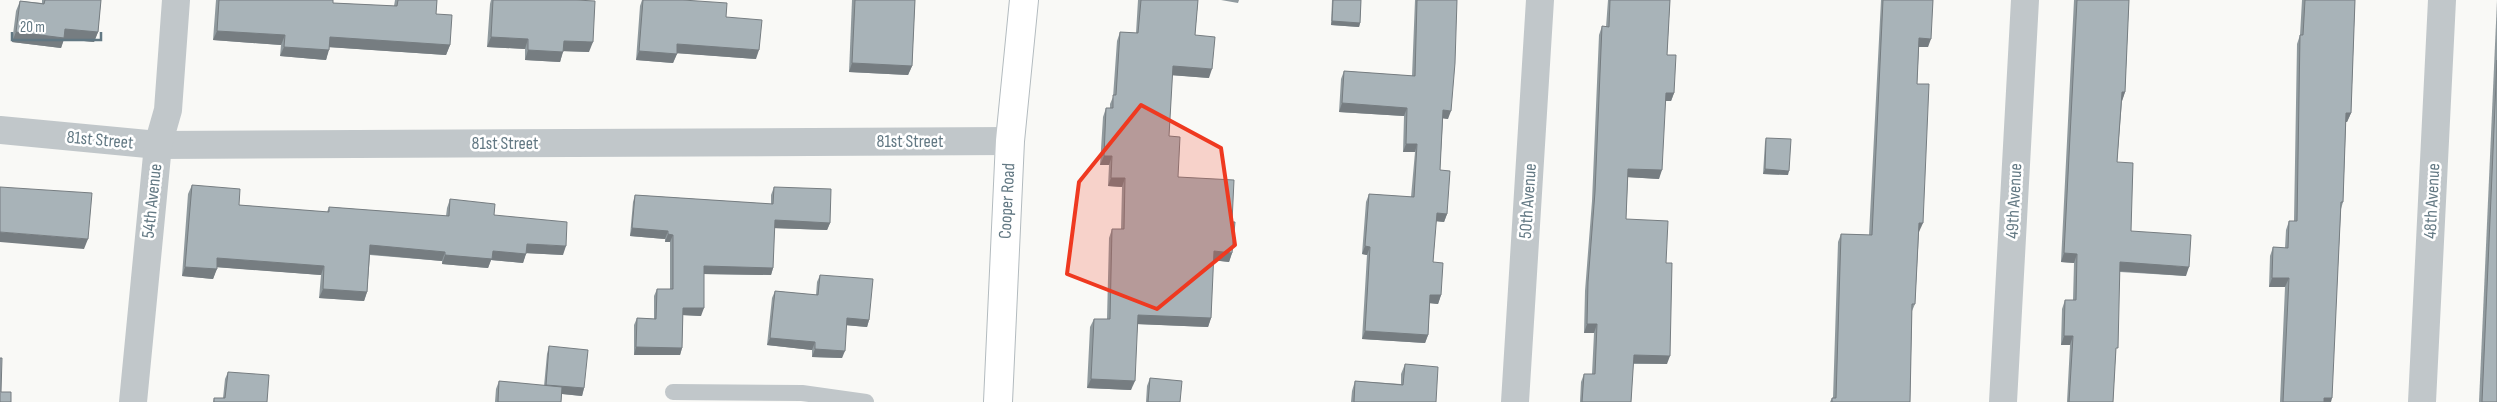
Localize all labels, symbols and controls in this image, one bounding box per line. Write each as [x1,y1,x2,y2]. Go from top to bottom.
scale bar [12,10,101,42]
text: 20 m [20,18,45,37]
street label: 81st Street [66,127,135,153]
street label: 81st Street [877,131,944,152]
street label: 81st Street [472,133,539,154]
street label: Cooper Road [995,162,1019,240]
street label: 54th Avenue [138,163,166,239]
street label: 50th Avenue [1515,163,1541,239]
street label: 49th Avenue [2002,163,2026,239]
street label: 48th Avenue [2420,163,2444,239]

